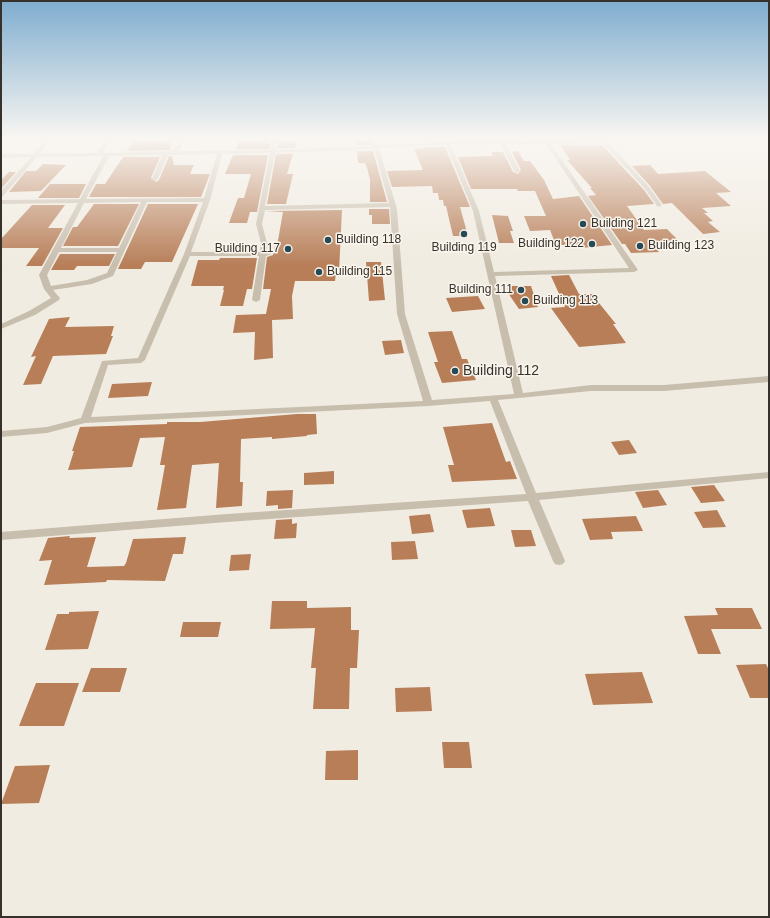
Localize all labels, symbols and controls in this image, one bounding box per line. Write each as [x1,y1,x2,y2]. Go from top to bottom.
place label: Building 121 [591,217,657,231]
marker: Building 121 [578,219,588,229]
marker: Building 119 [459,229,469,239]
place label: Building 118 [336,233,401,247]
marker: Building 118 [323,235,333,245]
place label: Building 122 [518,237,584,251]
marker: Building 122 [587,239,597,249]
place label: Building 123 [648,239,714,253]
place label: Building 119 [431,241,497,255]
marker: Building 123 [635,241,645,251]
place label: Building 117 [215,242,280,256]
marker: Building 117 [283,244,293,254]
place label: Building 115 [327,265,392,279]
marker: Building 115 [314,267,324,277]
place label: Building 111 [449,283,513,297]
marker: Building 111 [516,285,526,295]
place label: Building 113 [533,294,598,308]
marker: Building 113 [520,296,530,306]
place label: Building 112 [463,363,539,379]
marker: Building 112 [450,366,460,376]

